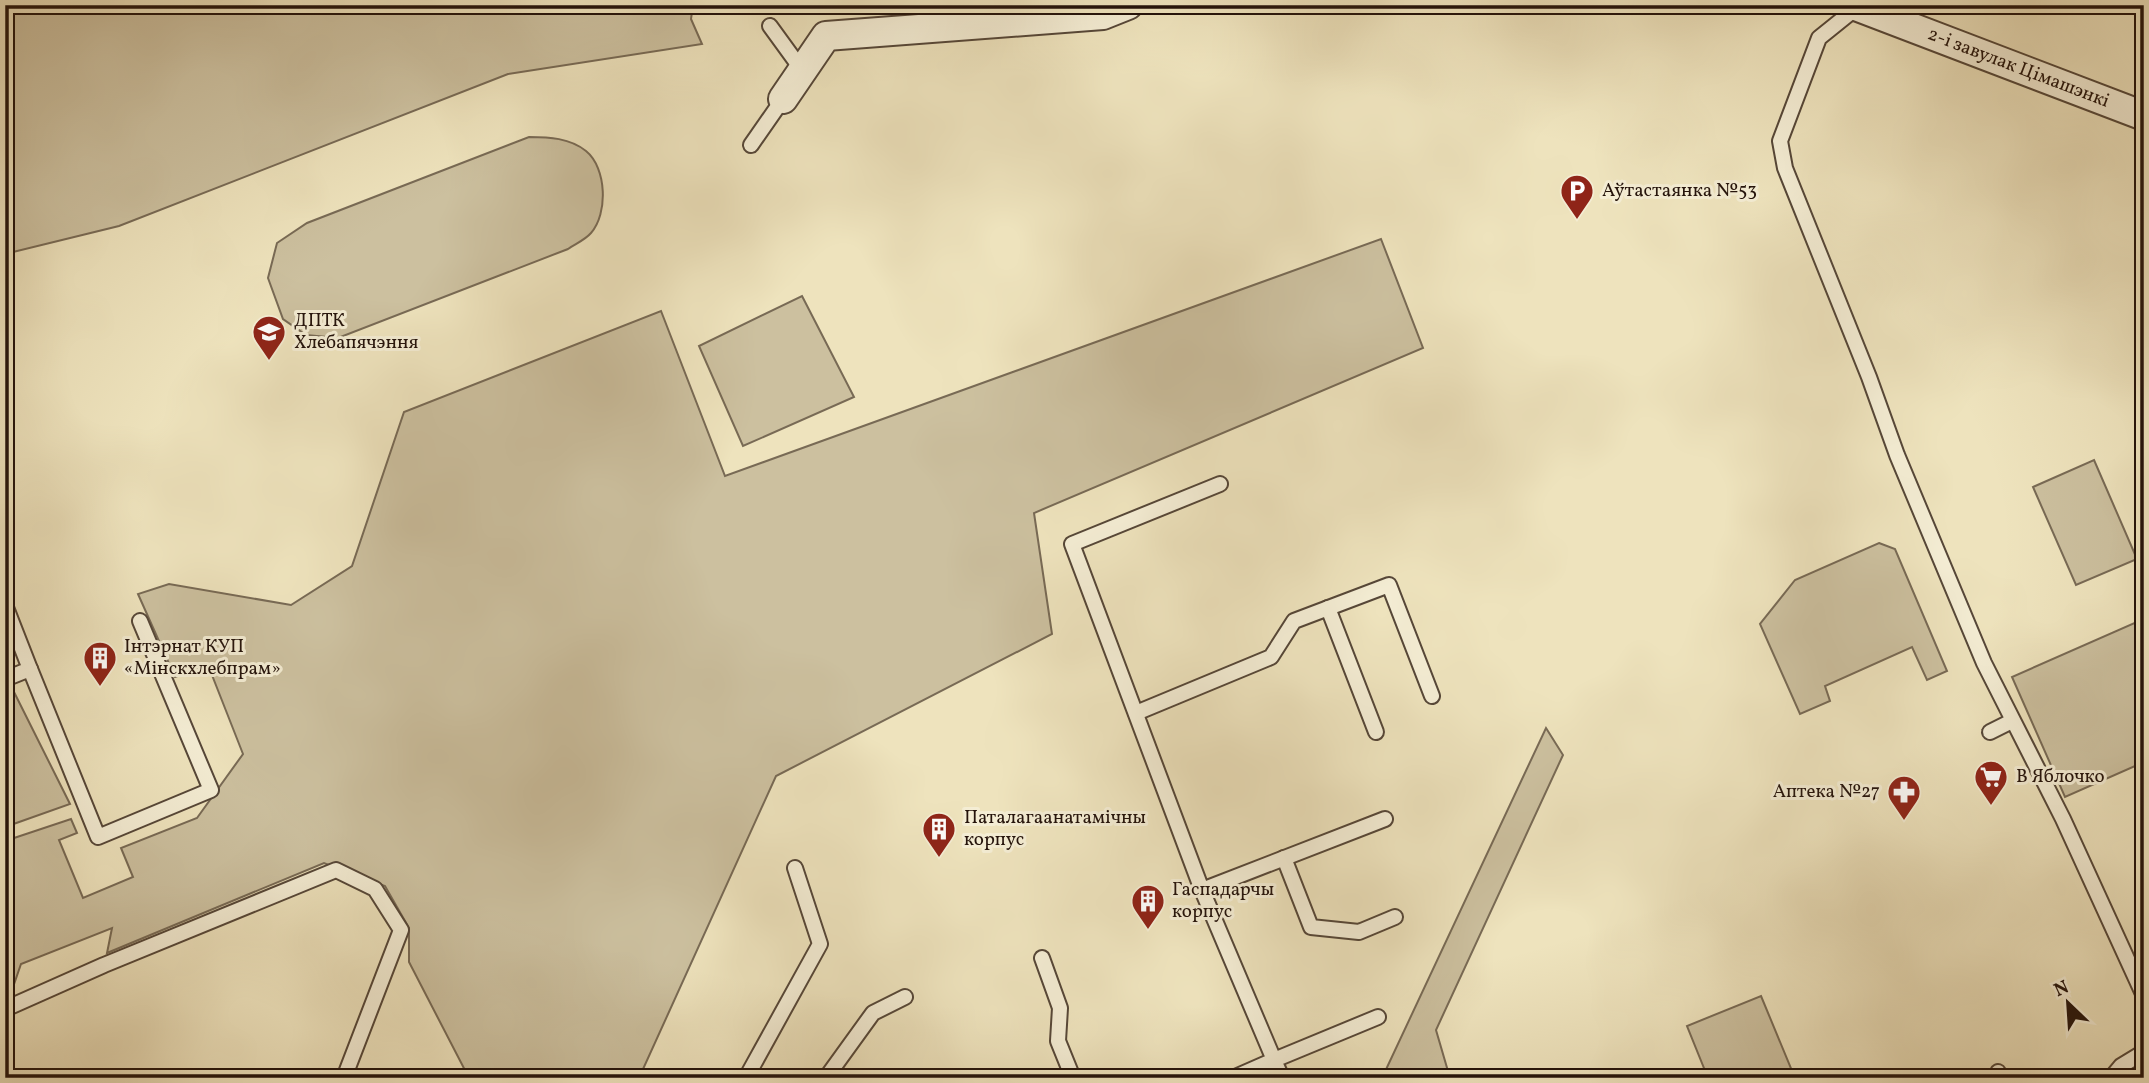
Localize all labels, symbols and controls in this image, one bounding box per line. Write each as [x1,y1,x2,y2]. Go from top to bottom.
street label: 2-і завулак Цімашэнкі [1924,22,2113,115]
parking icon: Аўтастаянка №53 [1558,172,1596,221]
place label: Аўтастаянка №53 [1602,178,1757,204]
place label: ДПТК Хлебапячэння [294,308,419,356]
school or university icon: ДПТК Хлебапячэння [250,313,288,362]
place label: Інтэрнат КУП «Мінскхлебпрам» [124,634,281,682]
building icon: Інтэрнат КУП «Мінскхлебпрам» [81,639,119,688]
supermarket icon: В Яблочко [1972,758,2010,807]
place label: В Яблочко [2016,764,2105,790]
pharmacy icon: Аптека №27 [1885,773,1923,822]
place label: Аптека №27 [1773,779,1880,805]
place label: Паталагаанатамічны корпус [964,805,1146,853]
building icon: Паталагаанатамічны корпус [920,810,958,859]
place label: Гаспадарчы корпус [1172,877,1274,925]
building icon: Гаспадарчы корпус [1129,882,1167,931]
north arrow [2034,968,2104,1038]
text: N [2050,975,2074,1004]

